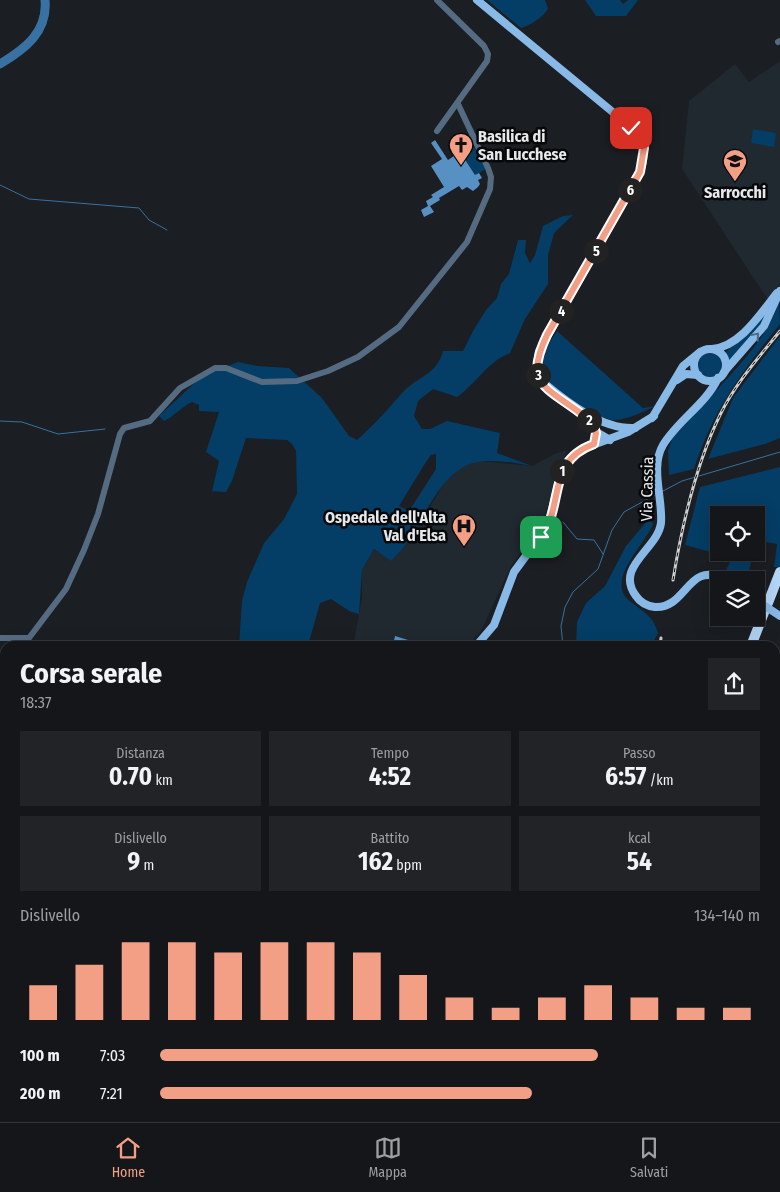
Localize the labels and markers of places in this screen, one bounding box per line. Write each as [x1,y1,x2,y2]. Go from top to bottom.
pin [610,107,652,149]
place label: Basilica di San Lucchese [478,127,567,164]
church icon: Basilica di San Lucchese [448,132,474,166]
school or university icon: Sarrocchi [722,148,748,182]
pin: 6 [618,178,642,202]
place label: Sarrocchi [704,183,766,202]
pin: 5 [584,238,608,264]
pin: 4 [548,298,574,324]
pin: 3 [526,362,550,388]
pin: 2 [576,408,602,432]
pin: 1 [550,458,574,484]
place label: Ospedale dell'Alta Val d'Elsa [325,508,446,545]
hospital icon: Ospedale dell'Alta Val d'Elsa [451,513,477,547]
pin [520,516,562,558]

